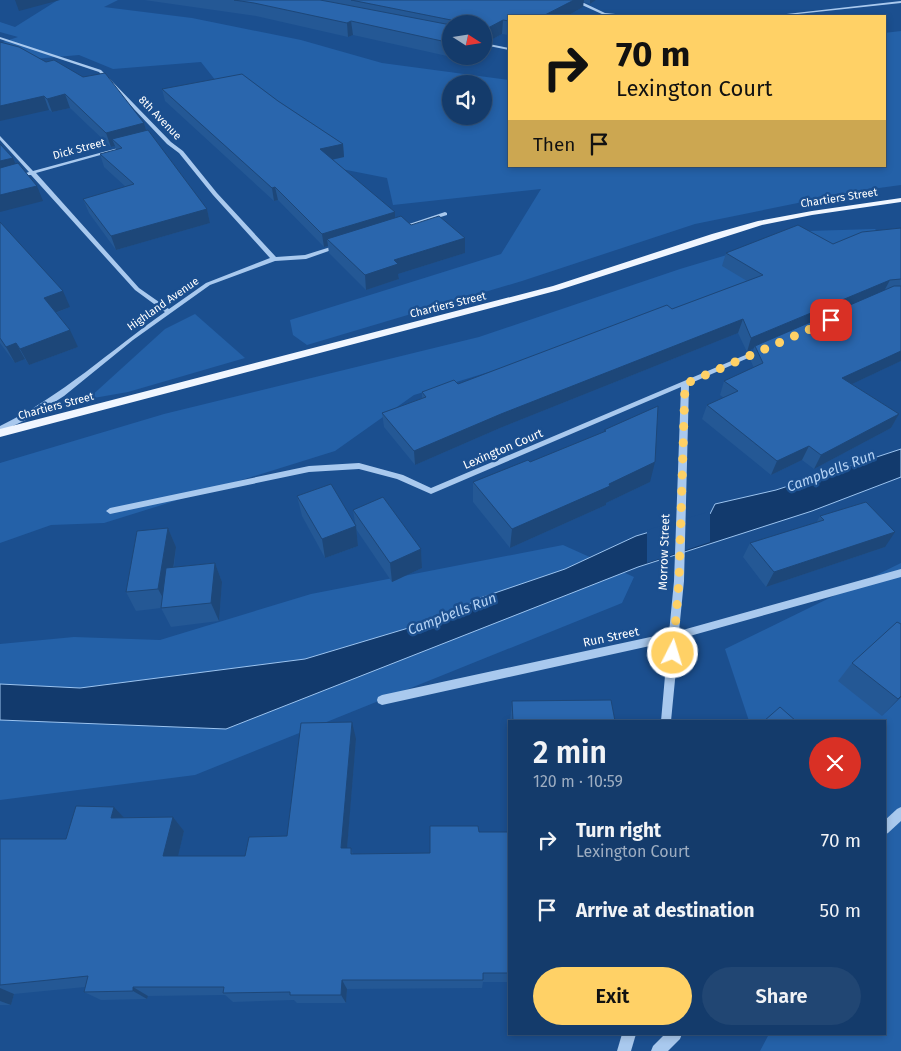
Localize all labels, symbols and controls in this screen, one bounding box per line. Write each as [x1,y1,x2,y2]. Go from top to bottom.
north arrow [442,15,492,65]
map controls [442,15,492,125]
text: 70 m [616,33,690,75]
icon: right [533,35,598,100]
button: sound [442,75,492,125]
text: Lexington Court [616,75,773,102]
street label: 8th Avenue [136,93,184,143]
icon: arrive [585,130,613,158]
text: Then [533,133,575,156]
street label: Dick Street [51,136,107,162]
street label: Chartiers Street [800,185,878,211]
street label: Highland Avenue [125,274,201,334]
street label: Chartiers Street [409,289,487,321]
pin [810,299,852,341]
icon: arrive [817,306,845,334]
street label: Chartiers Street [17,390,95,422]
street label: Lexington Court [461,426,546,472]
water label: Campbells Run [784,446,878,496]
street label: Morrow Street [656,513,672,591]
water label: Campbells Run [405,589,499,639]
street label: Run Street [582,624,641,650]
position arrow [646,626,698,678]
text: 2 min [533,735,607,771]
button: close [809,737,861,789]
text: 120 m · 10:59 [533,772,623,791]
text: Turn right [576,819,661,842]
icon: right [533,826,561,854]
text: 70 m [821,829,861,852]
text: Lexington Court [576,842,690,861]
icon: arrive [533,896,561,924]
text: Arrive at destination [576,899,755,922]
text: 50 m [820,899,861,922]
button: Exit [533,967,692,1025]
button: Share [702,967,861,1025]

